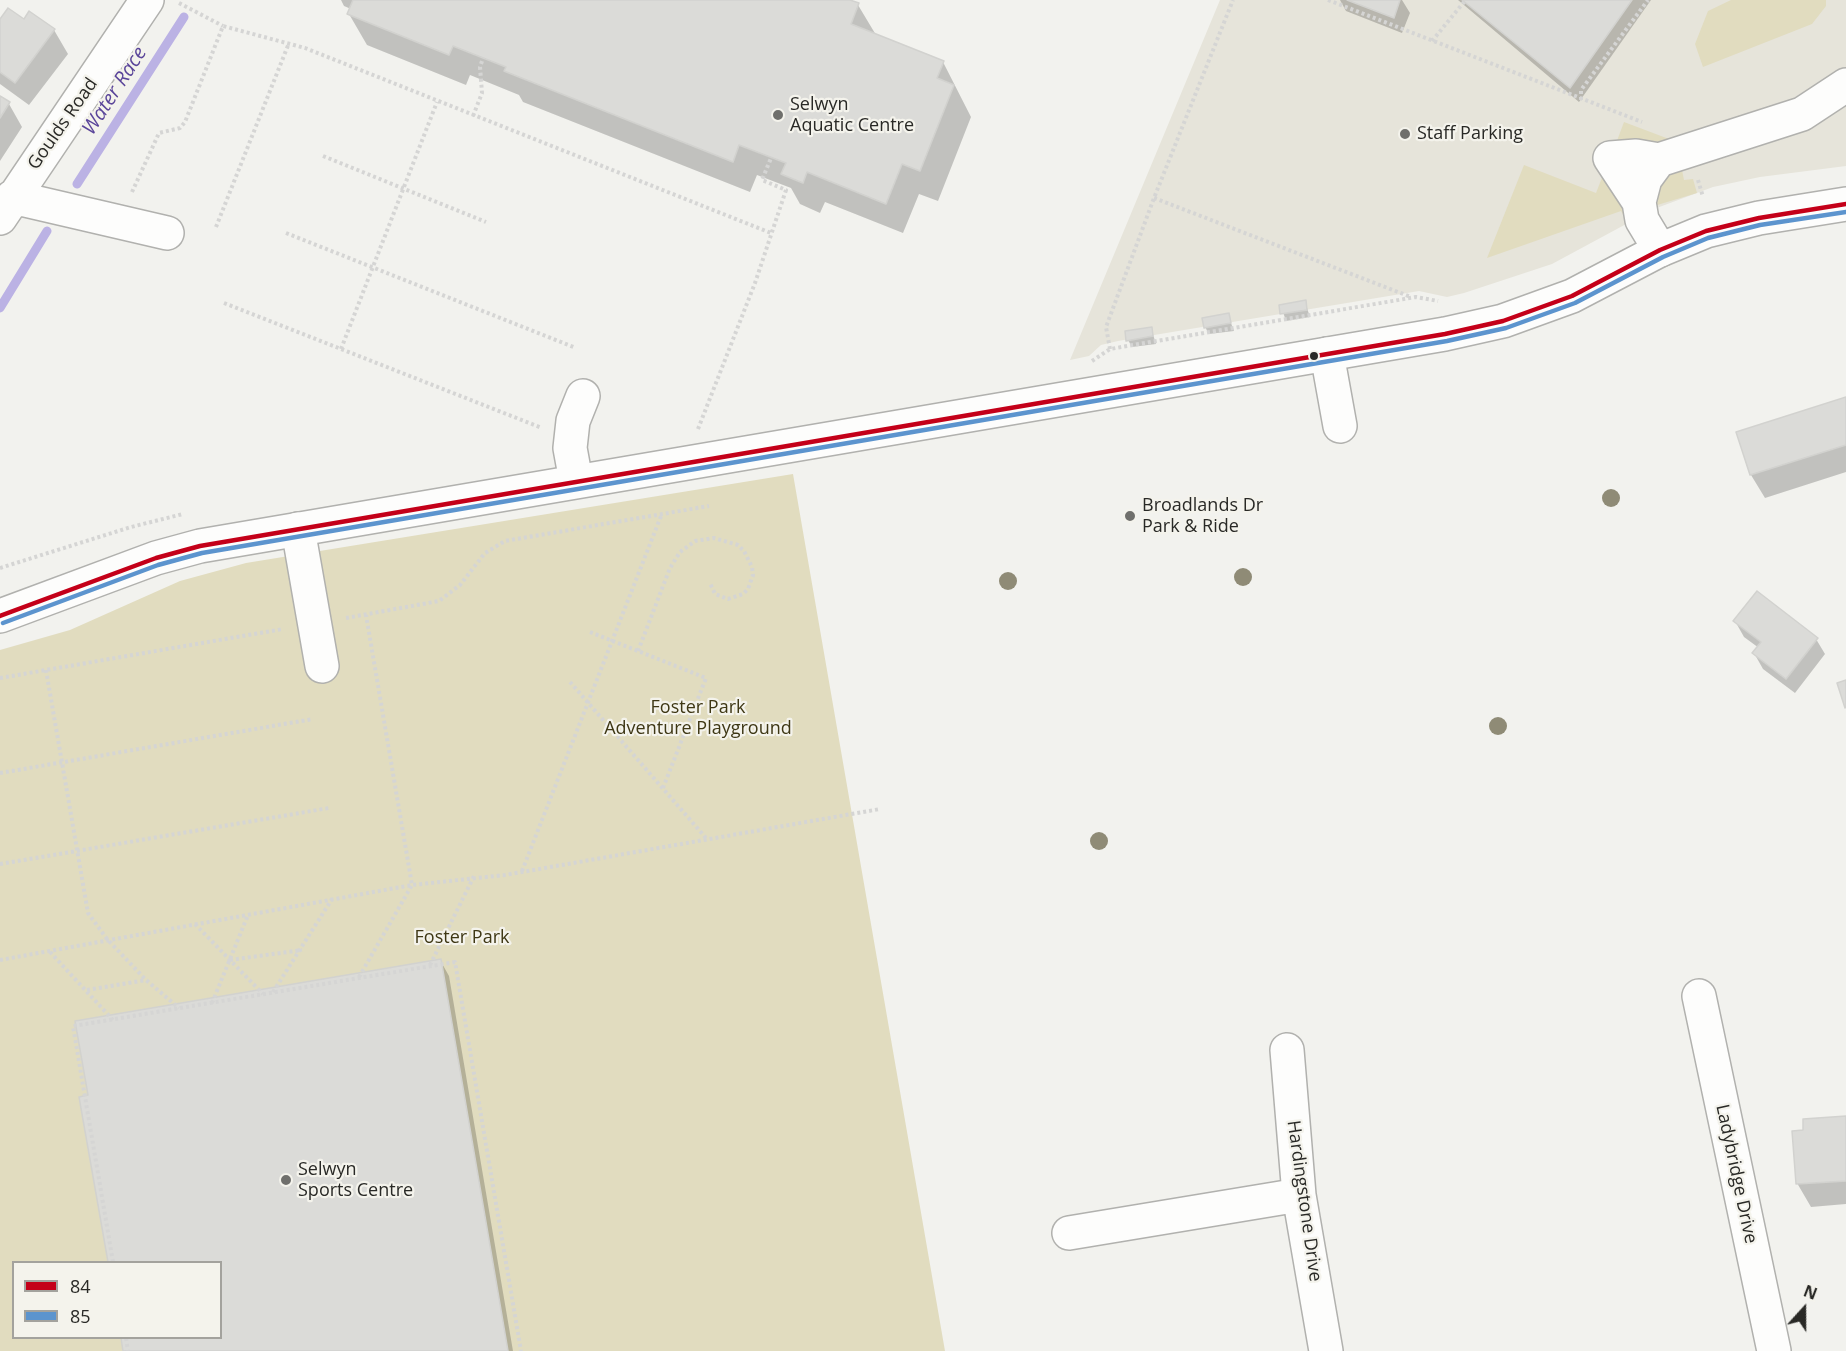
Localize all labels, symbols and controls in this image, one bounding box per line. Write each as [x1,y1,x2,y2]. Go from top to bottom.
water label: Water Race [78,43,152,139]
street label: Goulds Road [24,74,102,174]
place label: Selwyn Aquatic Centre [790,94,914,136]
marker: Selwyn Aquatic Centre [771,108,785,122]
place label: Staff Parking [1417,123,1523,145]
marker: Staff Parking [1398,127,1412,141]
unlabelled marker [1308,350,1320,362]
place label: Broadlands Dr Park & Ride [1142,495,1263,538]
marker: Broadlands Dr Park & Ride [1123,509,1137,523]
park label: Foster Park Adventure Playground [604,697,792,740]
park label: Foster Park [415,927,509,949]
street label: Ladybridge Drive [1711,1102,1761,1246]
street label: Hardingstone Drive [1282,1119,1326,1283]
place label: Selwyn Sports Centre [298,1159,413,1202]
marker: Selwyn Sports Centre [279,1173,293,1187]
legend [12,1261,222,1339]
text: 84 [70,1274,91,1298]
north arrow [1774,1279,1834,1339]
text: N [1800,1280,1820,1305]
text: 85 [70,1304,91,1328]

